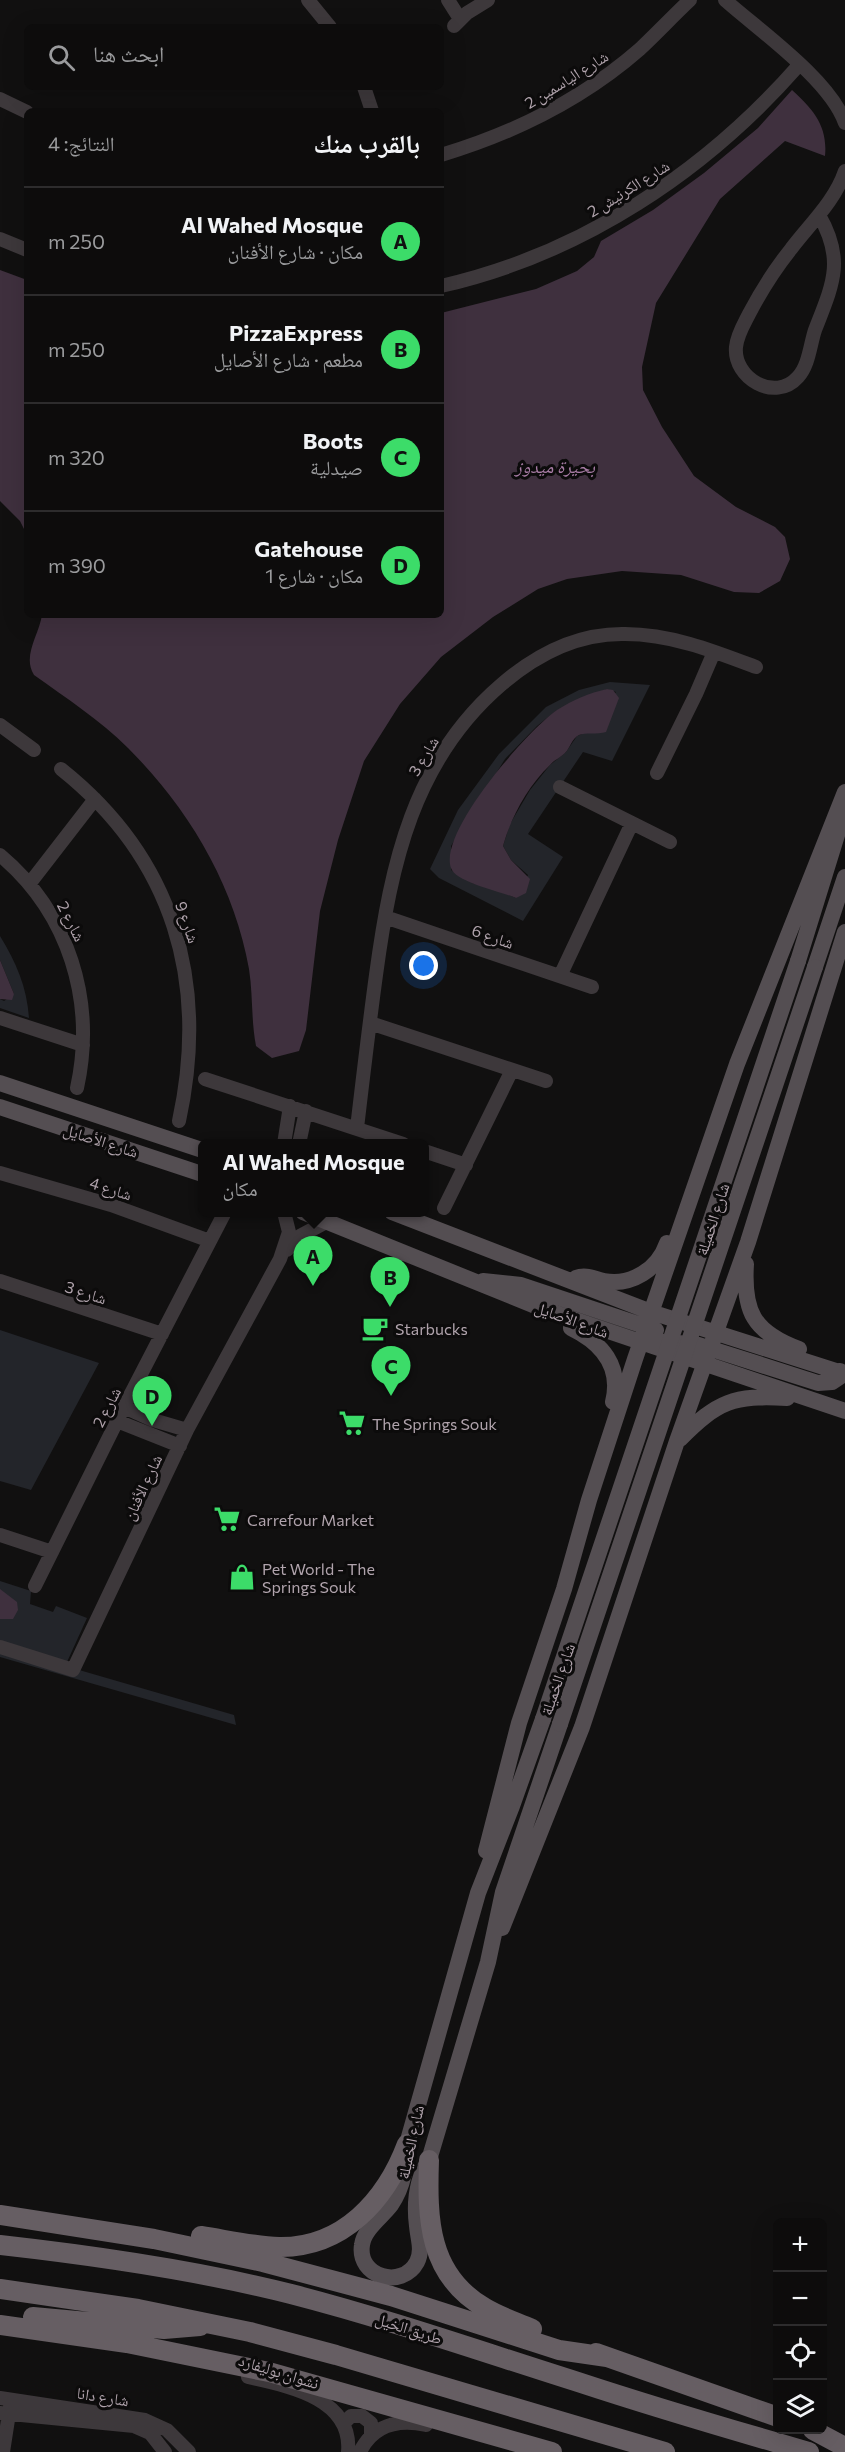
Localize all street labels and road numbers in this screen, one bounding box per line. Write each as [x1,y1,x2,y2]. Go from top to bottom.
street label: شارع الياسمين 2 [521,46,612,114]
street label: شارع الكرنيش 2 [584,155,673,222]
street label: شارع 3 [404,733,444,780]
street label: شارع 2 [52,898,90,945]
street label: شارع 9 [170,898,204,946]
street label: شارع 6 [469,920,517,954]
street label: شارع الأصايل [61,1119,141,1163]
street label: شارع 4 [87,1172,134,1206]
street label: شارع الخميلة [691,1180,735,1258]
street label: شارع 3 [62,1276,109,1310]
street label: شارع الأصايل [532,1297,612,1343]
street label: شارع 2 [88,1384,126,1431]
street label: شارع الأفنان [119,1451,167,1524]
street label: شارع الخميلة [536,1641,580,1718]
street label: شارع الخميلة [393,2103,429,2181]
street label: طريق الخيل [373,2308,445,2350]
street label: نشوان بوليفارد [236,2350,321,2394]
street label: شارع دانا [75,2383,130,2411]

